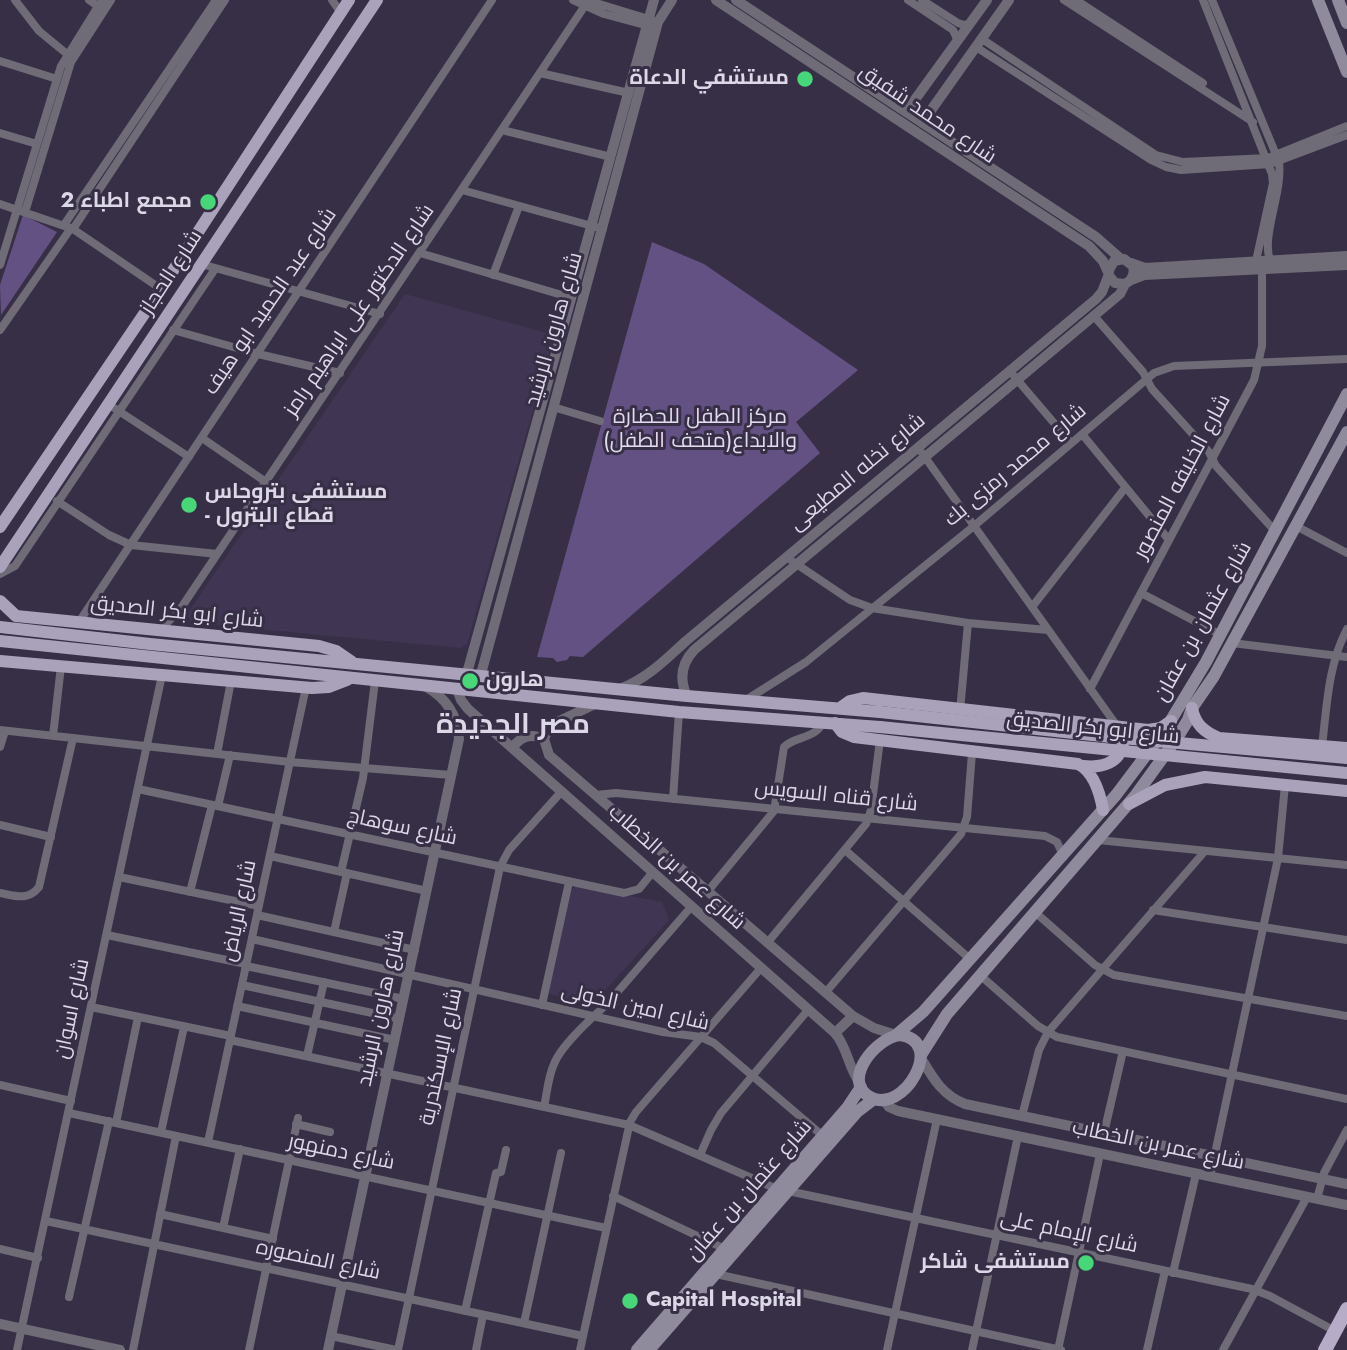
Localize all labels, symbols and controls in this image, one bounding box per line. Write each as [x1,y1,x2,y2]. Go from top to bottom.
street label: شارع محمد شفيق [853,60,1001,170]
place label: مستشفي الدعاة [630,66,789,92]
marker: مستشفي الدعاة [795,69,815,89]
place label: مجمع اطباء 2 [61,189,192,215]
marker: مجمع اطباء 2 [198,192,218,212]
street label: شارع الدكتور على ابراهيم رامز [279,200,441,422]
street label: شارع عبد الحميد ابو هيف [199,204,343,400]
street label: شارع الحجاز [135,226,209,320]
street label: شارع هارون الرشيد [521,250,589,410]
street label: شارع الخليفه المنصور [1129,390,1237,564]
street label: شارع محمد رمزى بك [940,399,1092,533]
park label: مركز الطفل للحضارة والابداع(متحف الطفل) [603,405,797,455]
street label: شارع نخله المطيعى [785,409,931,537]
place label: مستشفي بتروجاس - قطاع البترول [205,480,387,530]
marker: مستشفي بتروجاس - قطاع البترول [179,495,199,515]
street label: شارع عثمان بن عفان [1150,538,1258,706]
street label: شارع ابو بكر الصديق [89,591,265,635]
place label: هارون [486,668,544,694]
marker: هارون [460,671,480,691]
street label: شارع ابو بكر الصديق [1005,707,1181,751]
district label: مصر الجديدة [436,709,590,743]
street label: شارع قناه السويس [753,776,919,818]
street label: شارع عمر بن الخطاب [602,800,750,936]
street label: شارع سوهاج [345,804,459,852]
street label: شارع الرياض [217,858,263,964]
street label: شارع هارون الرشيد [353,927,411,1089]
street label: شارع اسوان [50,957,96,1061]
street label: شارع امين الخولى [559,979,711,1037]
street label: شارع الإسكندرية [415,986,469,1128]
street label: شارع عثمان بن عفان [682,1115,818,1267]
street label: شارع عمر بن الخطاب [1070,1115,1246,1177]
street label: شارع دمنهور [285,1129,397,1177]
street label: شارع الإمام على [998,1206,1140,1260]
street label: شارع المنصوره [253,1236,383,1286]
place label: مستشفى شاكر [920,1250,1070,1276]
marker: مستشفى شاكر [1076,1253,1096,1273]
place label: Capital Hospital [646,1288,802,1314]
marker: Capital Hospital [620,1291,640,1311]

